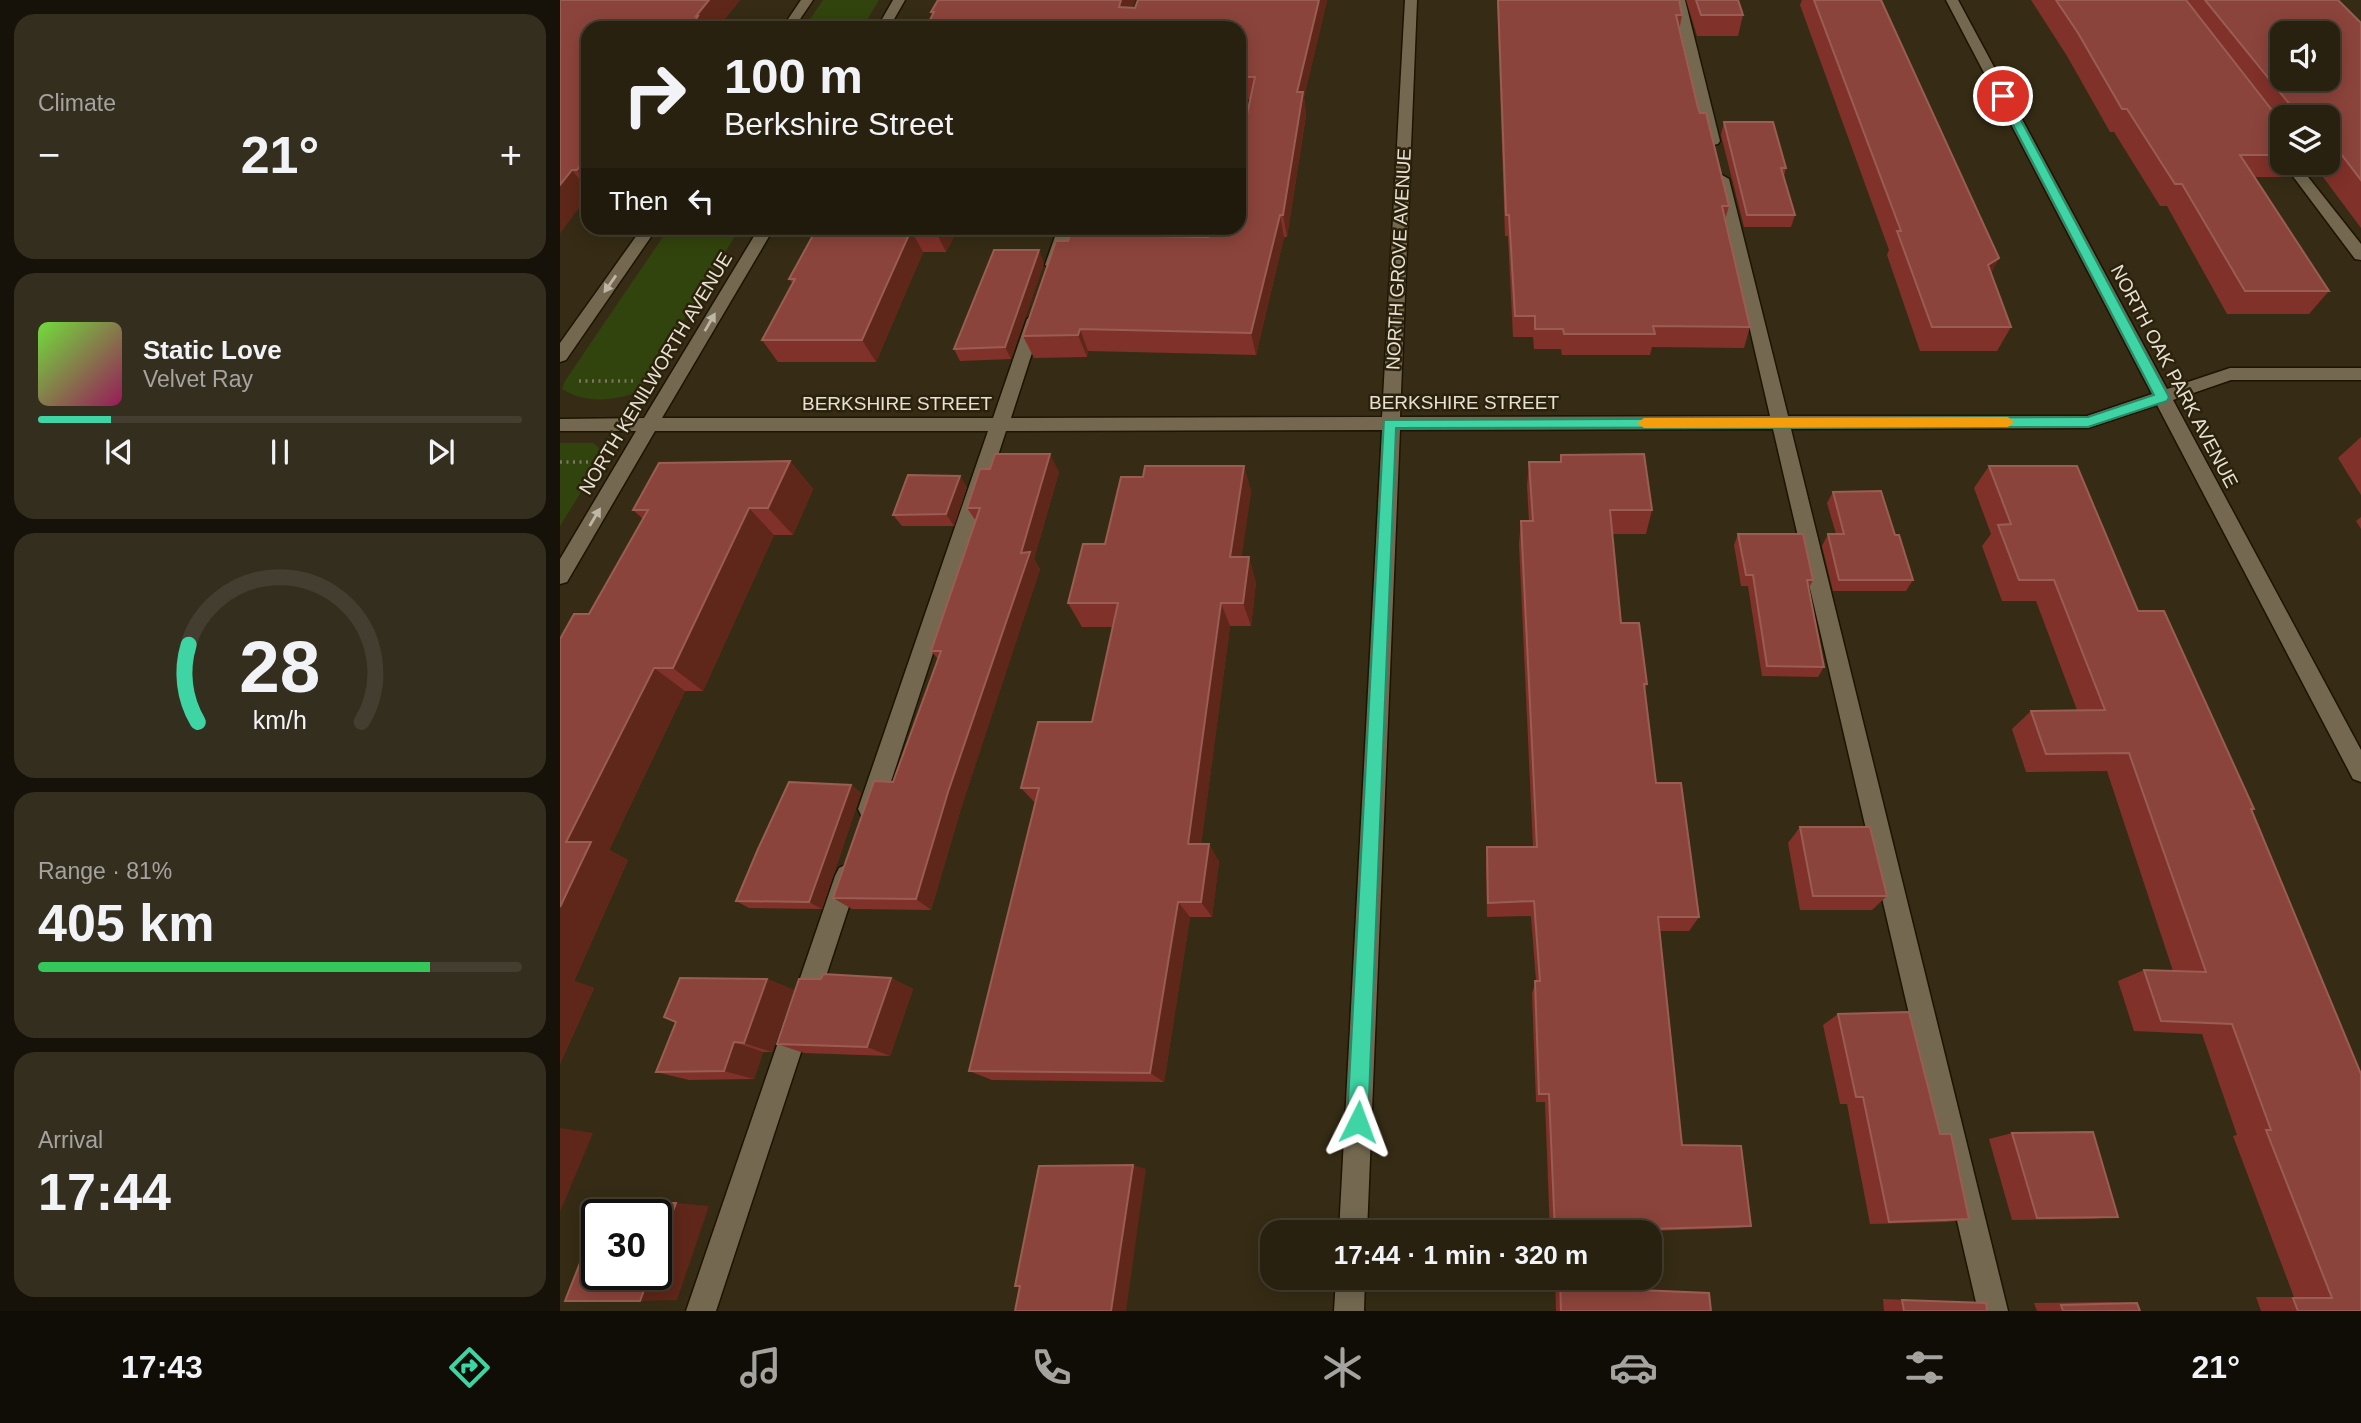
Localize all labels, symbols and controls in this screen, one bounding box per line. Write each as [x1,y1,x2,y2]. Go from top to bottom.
map controls [2270,21,2340,175]
button: sound [2270,21,2340,91]
icon: right [609,49,700,140]
text: 100 m [724,49,863,103]
pin [1973,66,2033,126]
icon: arrive [1984,77,2022,115]
text: Climate [38,90,116,116]
button: layers [2270,105,2340,175]
text: Berkshire Street [724,106,953,142]
text: 21° [241,126,319,184]
text: − [38,134,60,176]
text: + [500,134,522,176]
street label: NORTH GROVE AVENUE [1382,148,1415,370]
icon: left [682,182,720,220]
text: Then [609,186,668,216]
street label: NORTH KENILWORTH AVENUE [575,249,736,498]
street label: NORTH OAK PARK AVENUE [2107,261,2242,491]
one-way arrow [603,275,617,293]
one-way arrow [704,312,717,331]
text: Static Love [143,335,282,365]
text: Velvet Ray [143,366,253,392]
street label: BERKSHIRE STREET [1369,392,1559,413]
street label: BERKSHIRE STREET [802,393,992,414]
icon: previous [100,433,138,471]
icon: pause [261,433,299,471]
icon: next [422,433,460,471]
one-way arrow [589,508,601,527]
text: 28 [240,626,320,707]
text: km/h [253,705,307,733]
text: Range · 81% [38,858,172,884]
text: 405 km [38,894,214,952]
position arrow [1321,1085,1395,1159]
text: Arrival [38,1127,103,1153]
text: 17:44 [38,1163,171,1221]
speed limit sign: 30 [581,1199,672,1290]
text: 17:44 · 1 min · 320 m [1334,1240,1588,1270]
icon: directions [445,1343,494,1392]
icon: music [736,1343,785,1392]
icon: phone [1027,1343,1076,1392]
icon: climate [1318,1343,1367,1392]
icon: car [1609,1343,1658,1392]
icon: filters [1900,1343,1949,1392]
text: 17:43 [121,1349,203,1385]
text: 21° [2192,1349,2240,1385]

